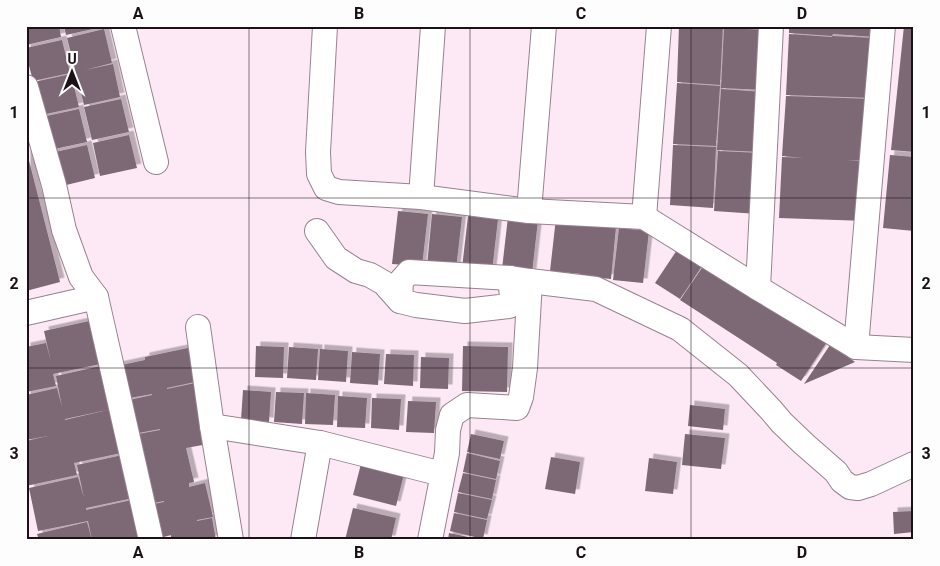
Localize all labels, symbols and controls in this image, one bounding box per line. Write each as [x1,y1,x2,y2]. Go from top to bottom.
text: A [133,4,144,23]
text: B [354,4,364,23]
text: C [576,4,586,23]
text: D [797,4,807,23]
north arrow [48,48,98,98]
text: U [67,51,77,67]
text: 1 [9,103,19,122]
text: 1 [921,103,931,122]
text: 2 [9,274,19,293]
text: 2 [921,274,931,293]
text: 3 [9,444,19,463]
text: 3 [921,444,931,463]
text: A [133,543,144,562]
text: B [354,543,364,562]
text: C [576,543,586,562]
text: D [797,543,807,562]

